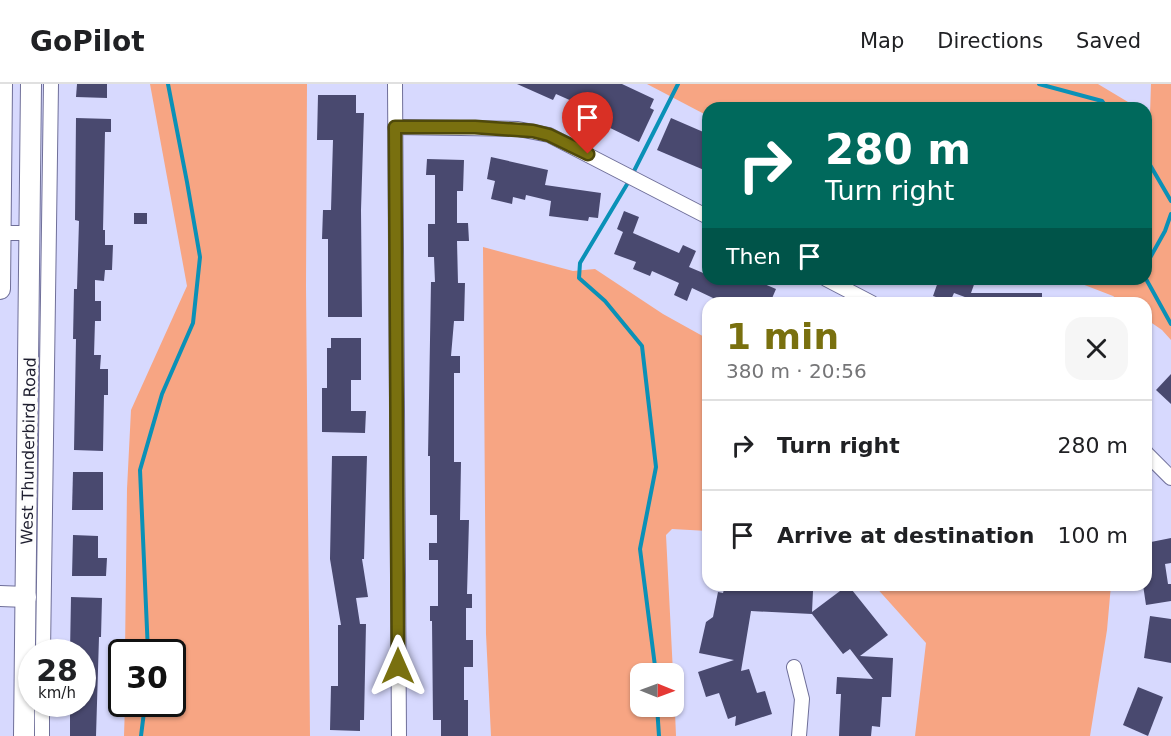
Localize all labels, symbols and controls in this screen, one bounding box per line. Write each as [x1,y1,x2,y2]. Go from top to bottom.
text: GoPilot [30,25,145,58]
text: Map [860,29,904,53]
text: Directions [937,29,1043,53]
text: Saved [1076,29,1141,53]
pin [562,92,613,154]
icon: arrive [571,101,604,134]
text: 280 m [825,125,971,174]
icon: right [726,126,804,204]
text: Turn right [825,175,954,206]
icon: arrive [793,240,826,273]
text: Then [726,244,781,269]
text: 1 min [726,316,839,357]
button: close [1065,317,1128,380]
street label: West Thunderbird Road [17,357,40,545]
text: 380 m · 20:56 [726,359,867,383]
icon: right [726,429,759,462]
text: Turn right [777,433,900,458]
text: 280 m [1058,433,1128,458]
icon: arrive [726,519,759,552]
text: Arrive at destination [777,523,1034,548]
text: 100 m [1058,523,1128,548]
position arrow [366,634,430,698]
speed limit sign: 30 [108,639,186,717]
text: 28 [36,653,78,688]
north arrow [630,663,684,717]
map controls [630,663,684,717]
text: km/h [38,684,76,702]

